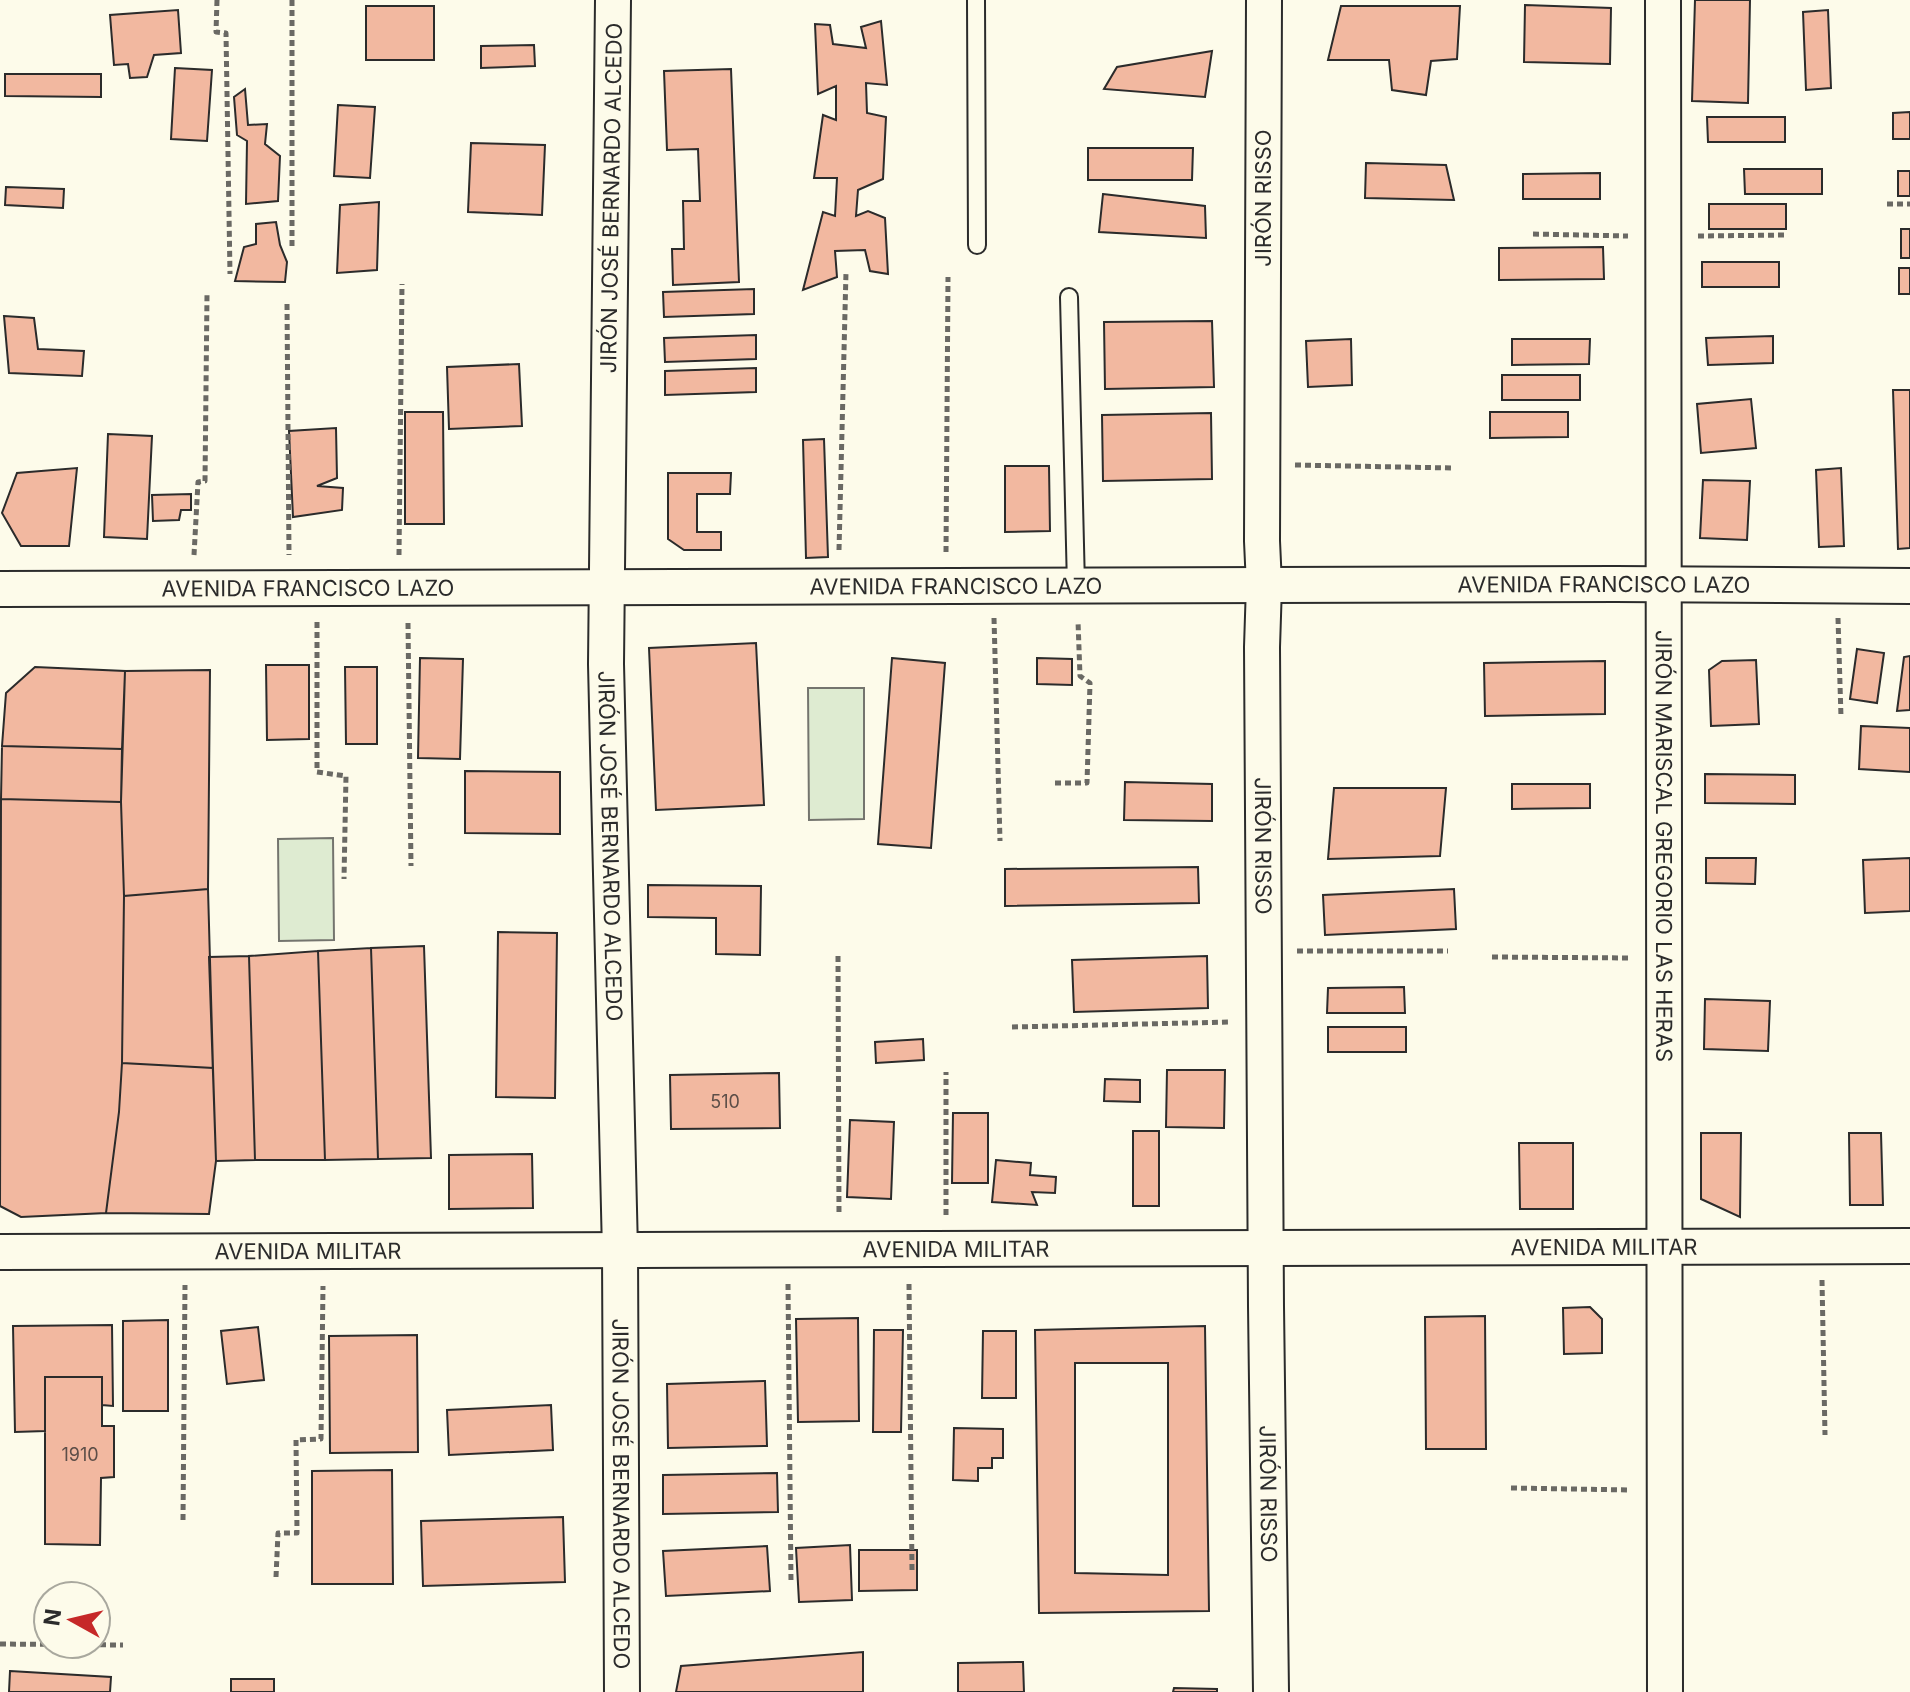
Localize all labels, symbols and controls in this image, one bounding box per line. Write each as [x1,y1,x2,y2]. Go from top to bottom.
street label: JIRÓN JOSÉ BERNARDO ALCEDO [595,22,627,374]
street label: JIRÓN RISSO [1250,129,1276,267]
street label: AVENIDA FRANCISCO LAZO [1458,571,1750,598]
street label: AVENIDA FRANCISCO LAZO [810,573,1102,599]
street label: AVENIDA FRANCISCO LAZO [162,575,454,601]
street label: JIRÓN MARISCAL GREGORIO LAS HERAS [1651,630,1677,1062]
street label: JIRÓN JOSÉ BERNARDO ALCEDO [593,670,628,1022]
street label: JIRÓN RISSO [1250,777,1277,915]
house number: 510 [710,1091,740,1112]
street label: AVENIDA MILITAR [1510,1234,1698,1260]
street label: AVENIDA MILITAR [862,1236,1050,1262]
street label: AVENIDA MILITAR [214,1238,402,1264]
street label: JIRÓN JOSÉ BERNARDO ALCEDO [607,1318,635,1669]
street label: JIRÓN RISSO [1255,1425,1282,1563]
house number: 1910 [61,1444,99,1465]
north arrow [32,1580,112,1660]
text: N [38,1607,66,1627]

